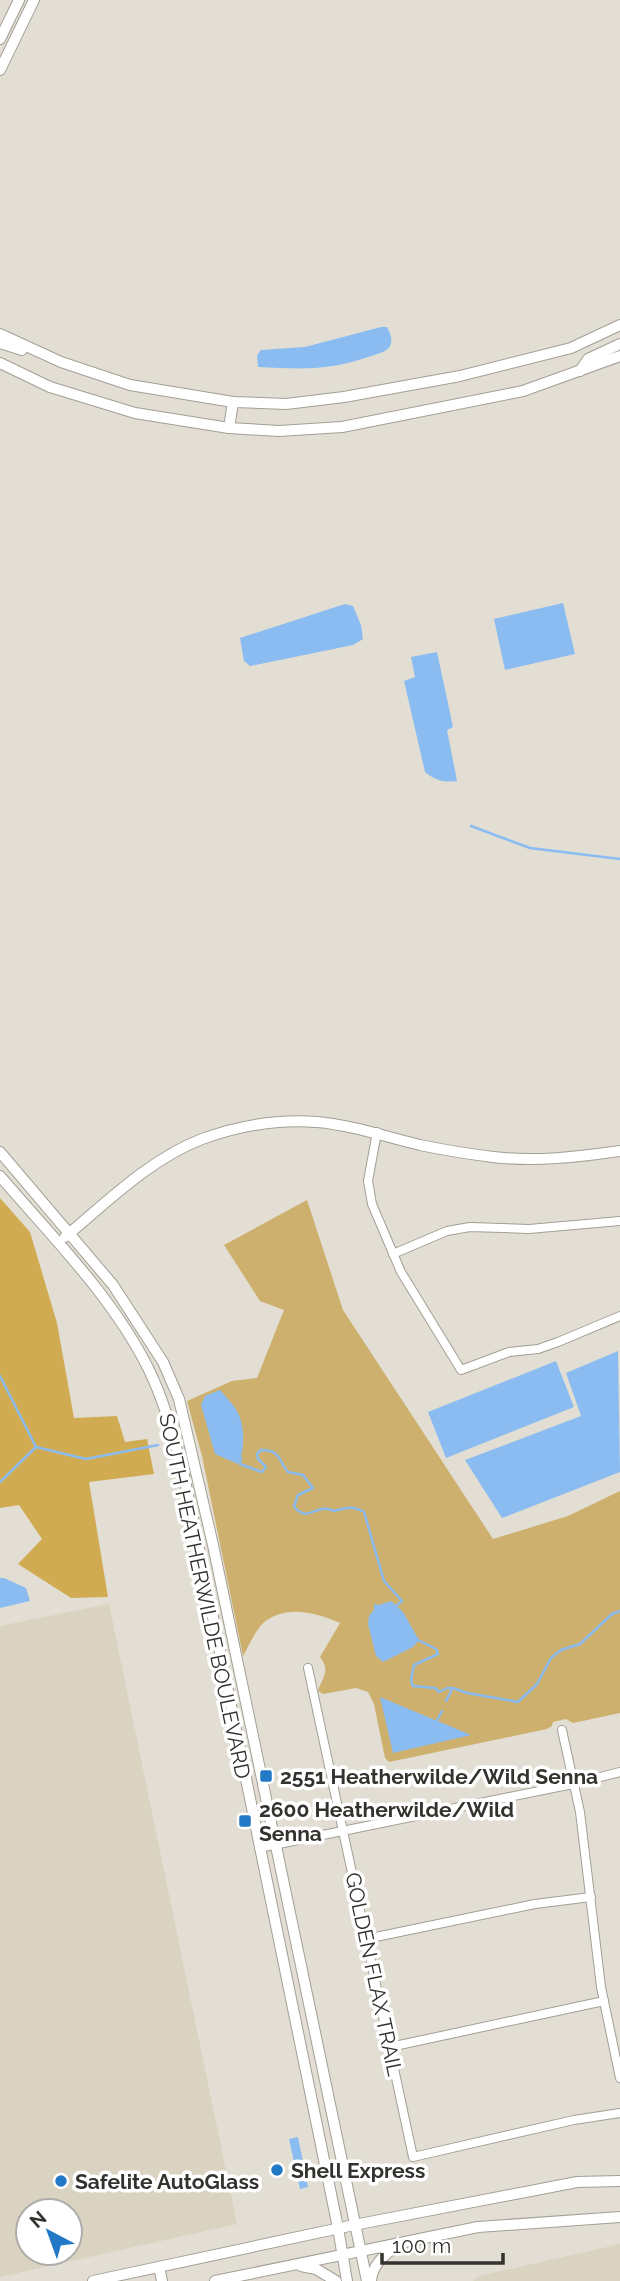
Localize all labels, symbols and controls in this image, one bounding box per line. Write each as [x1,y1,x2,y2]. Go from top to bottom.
street label: SOUTH HEATHERWILDE BOULEVARD [154,1411,256,1781]
place label: 2551 Heatherwilde/Wild Senna [280,1764,598,1789]
marker: 2551 Heatherwilde/Wild Senna [258,1768,274,1784]
place label: 2600 Heatherwilde/Wild Senna [259,1797,514,1846]
marker: 2600 Heatherwilde/Wild Senna [237,1813,253,1829]
street label: GOLDEN FLAX TRAIL [340,1870,408,2078]
place label: Shell Express [291,2158,425,2183]
marker: Shell Express [269,2162,285,2178]
place label: Safelite AutoGlass [75,2169,259,2194]
marker: Safelite AutoGlass [53,2173,69,2189]
north arrow [14,2197,84,2267]
text: N [25,2206,51,2232]
scale bar [382,2222,503,2266]
text: 100 m [392,2233,451,2258]

